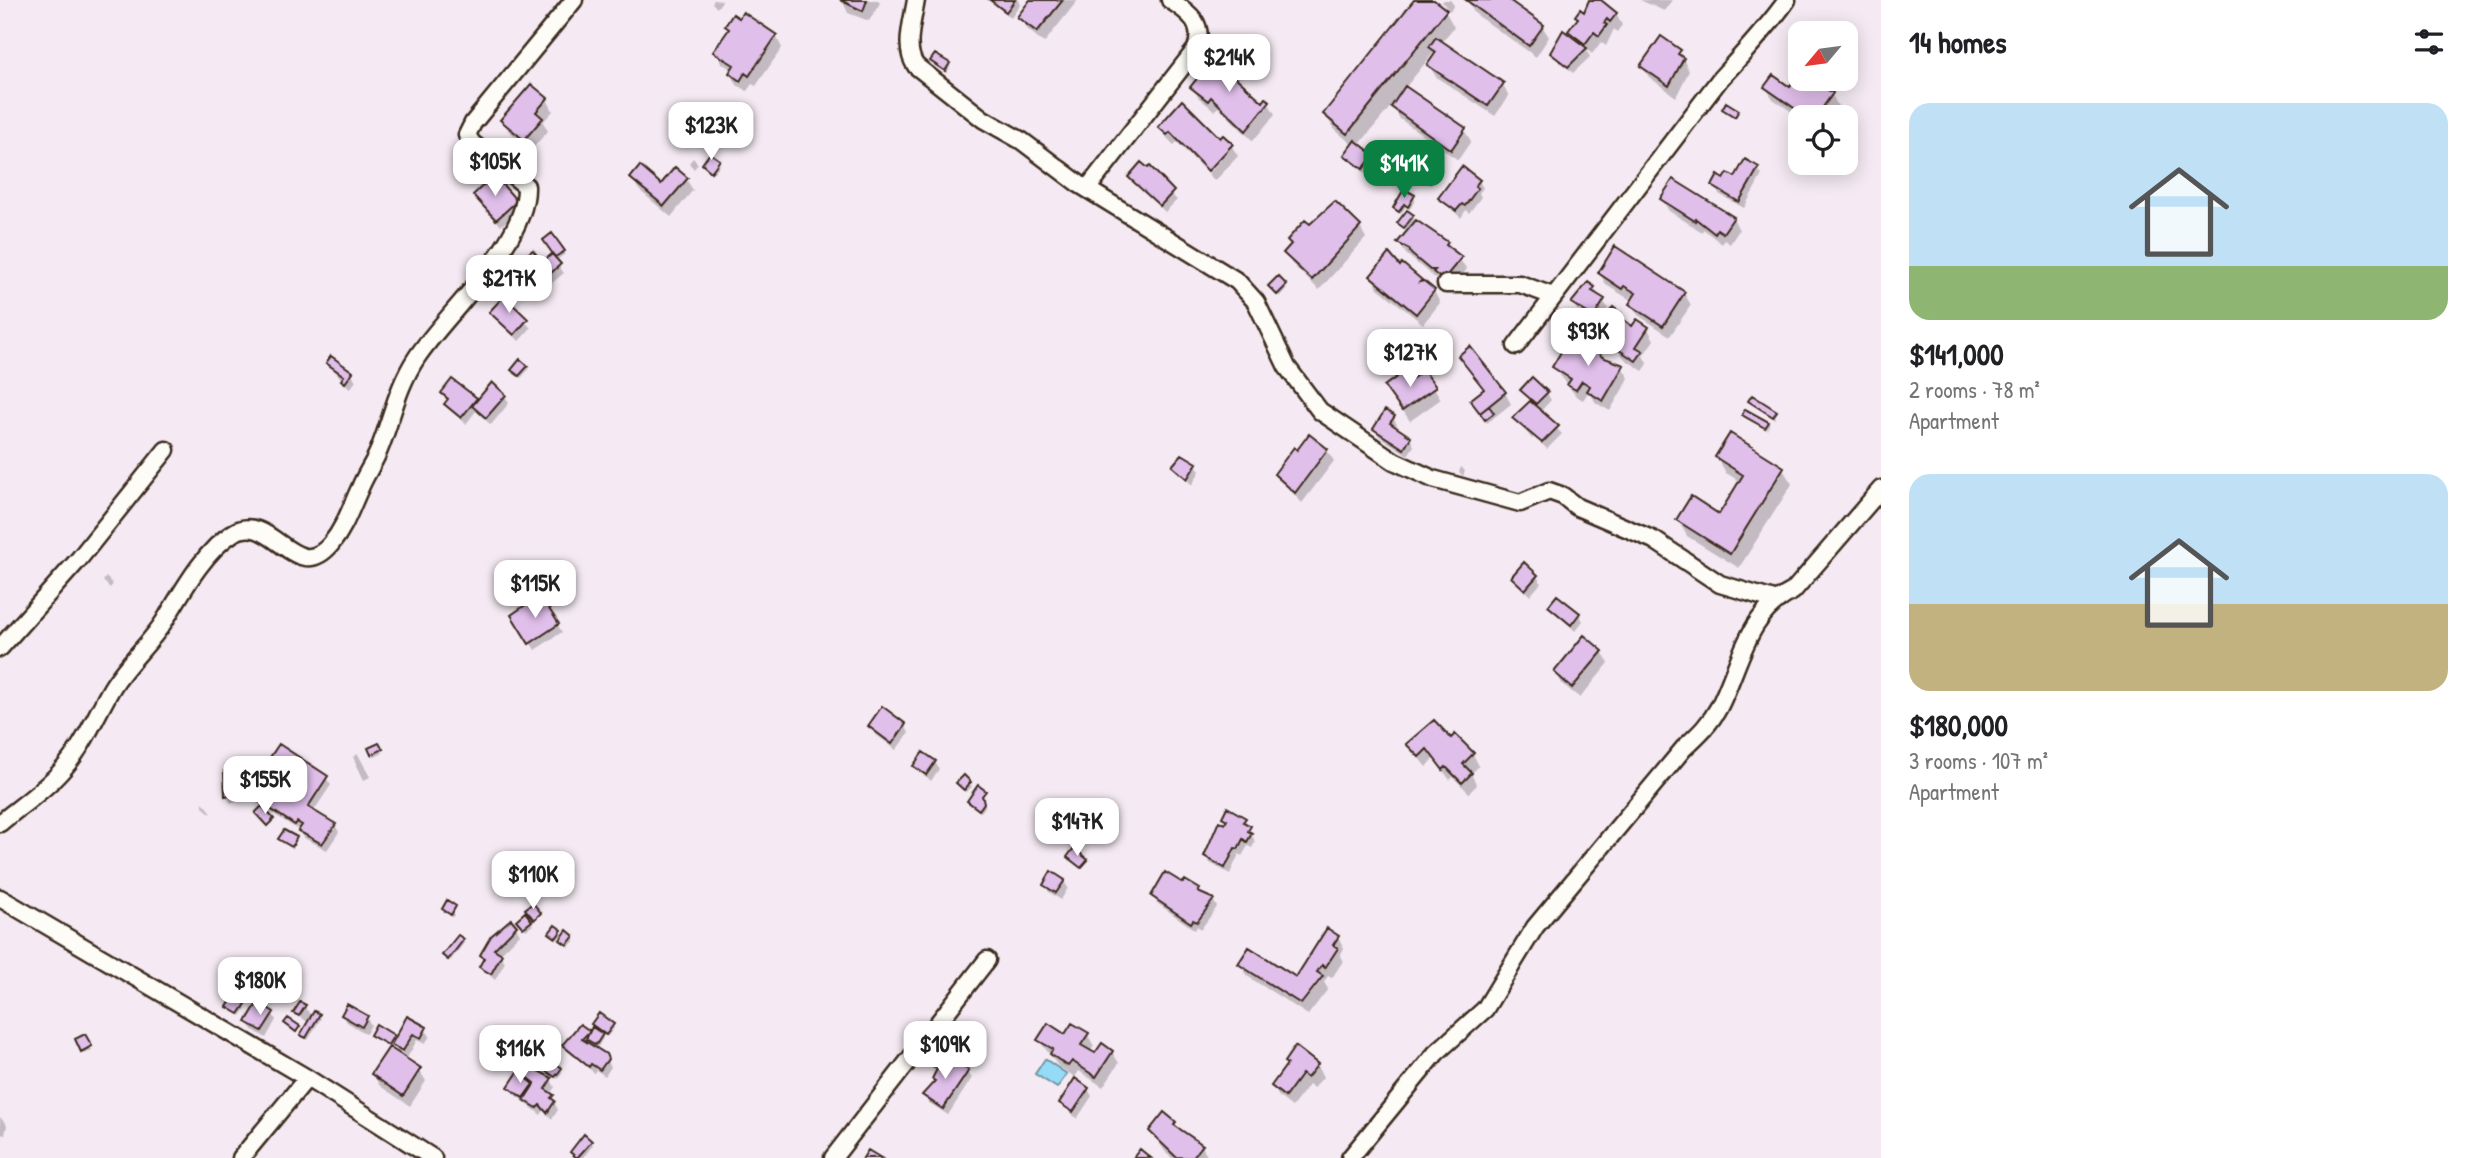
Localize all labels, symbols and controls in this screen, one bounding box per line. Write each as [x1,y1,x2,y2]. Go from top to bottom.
north arrow [1788,21,1858,91]
map controls [1788,21,1858,175]
text: 14 homes [1909,22,2007,62]
icon: filters [2410,23,2448,61]
pin: $214K [1180,34,1278,94]
text: $214K [1203,41,1255,72]
pin: $123K [662,102,760,162]
button: locate [1788,105,1858,175]
text: $123K [684,109,738,140]
pin: $105K [446,138,544,198]
pin: $141K [1355,140,1453,200]
text: $105K [469,145,521,176]
text: $141K [1379,147,1429,178]
icon: home [2116,149,2242,275]
pin: $217K [460,256,558,315]
text: $217K [482,262,536,293]
pin: $93K [1547,308,1629,368]
text: $93K [1567,315,1609,346]
pin: $127K [1361,330,1459,389]
text: $141,000 [1909,334,2004,374]
text: $127K [1383,336,1437,367]
text: 2 rooms · 78 m² [1909,374,2040,405]
text: Apartment [1909,405,1999,436]
icon: home [2116,520,2242,646]
pin: $115K [486,560,584,620]
text: $115K [510,567,560,598]
text: $180,000 [1909,705,2008,745]
text: 3 rooms · 107 m² [1909,745,2048,776]
pin: $155K [216,756,314,816]
text: $155K [239,763,291,794]
text: Apartment [1909,776,1999,807]
pin: $147K [1028,798,1126,858]
text: $147K [1051,805,1103,836]
pin: $110K [484,852,582,911]
text: $110K [508,858,558,889]
pin: $180K [211,958,309,1017]
text: $180K [234,964,286,995]
pin: $109K [896,1021,994,1081]
pin: $116K [471,1026,569,1085]
text: $109K [920,1028,970,1059]
text: $116K [495,1032,545,1063]

